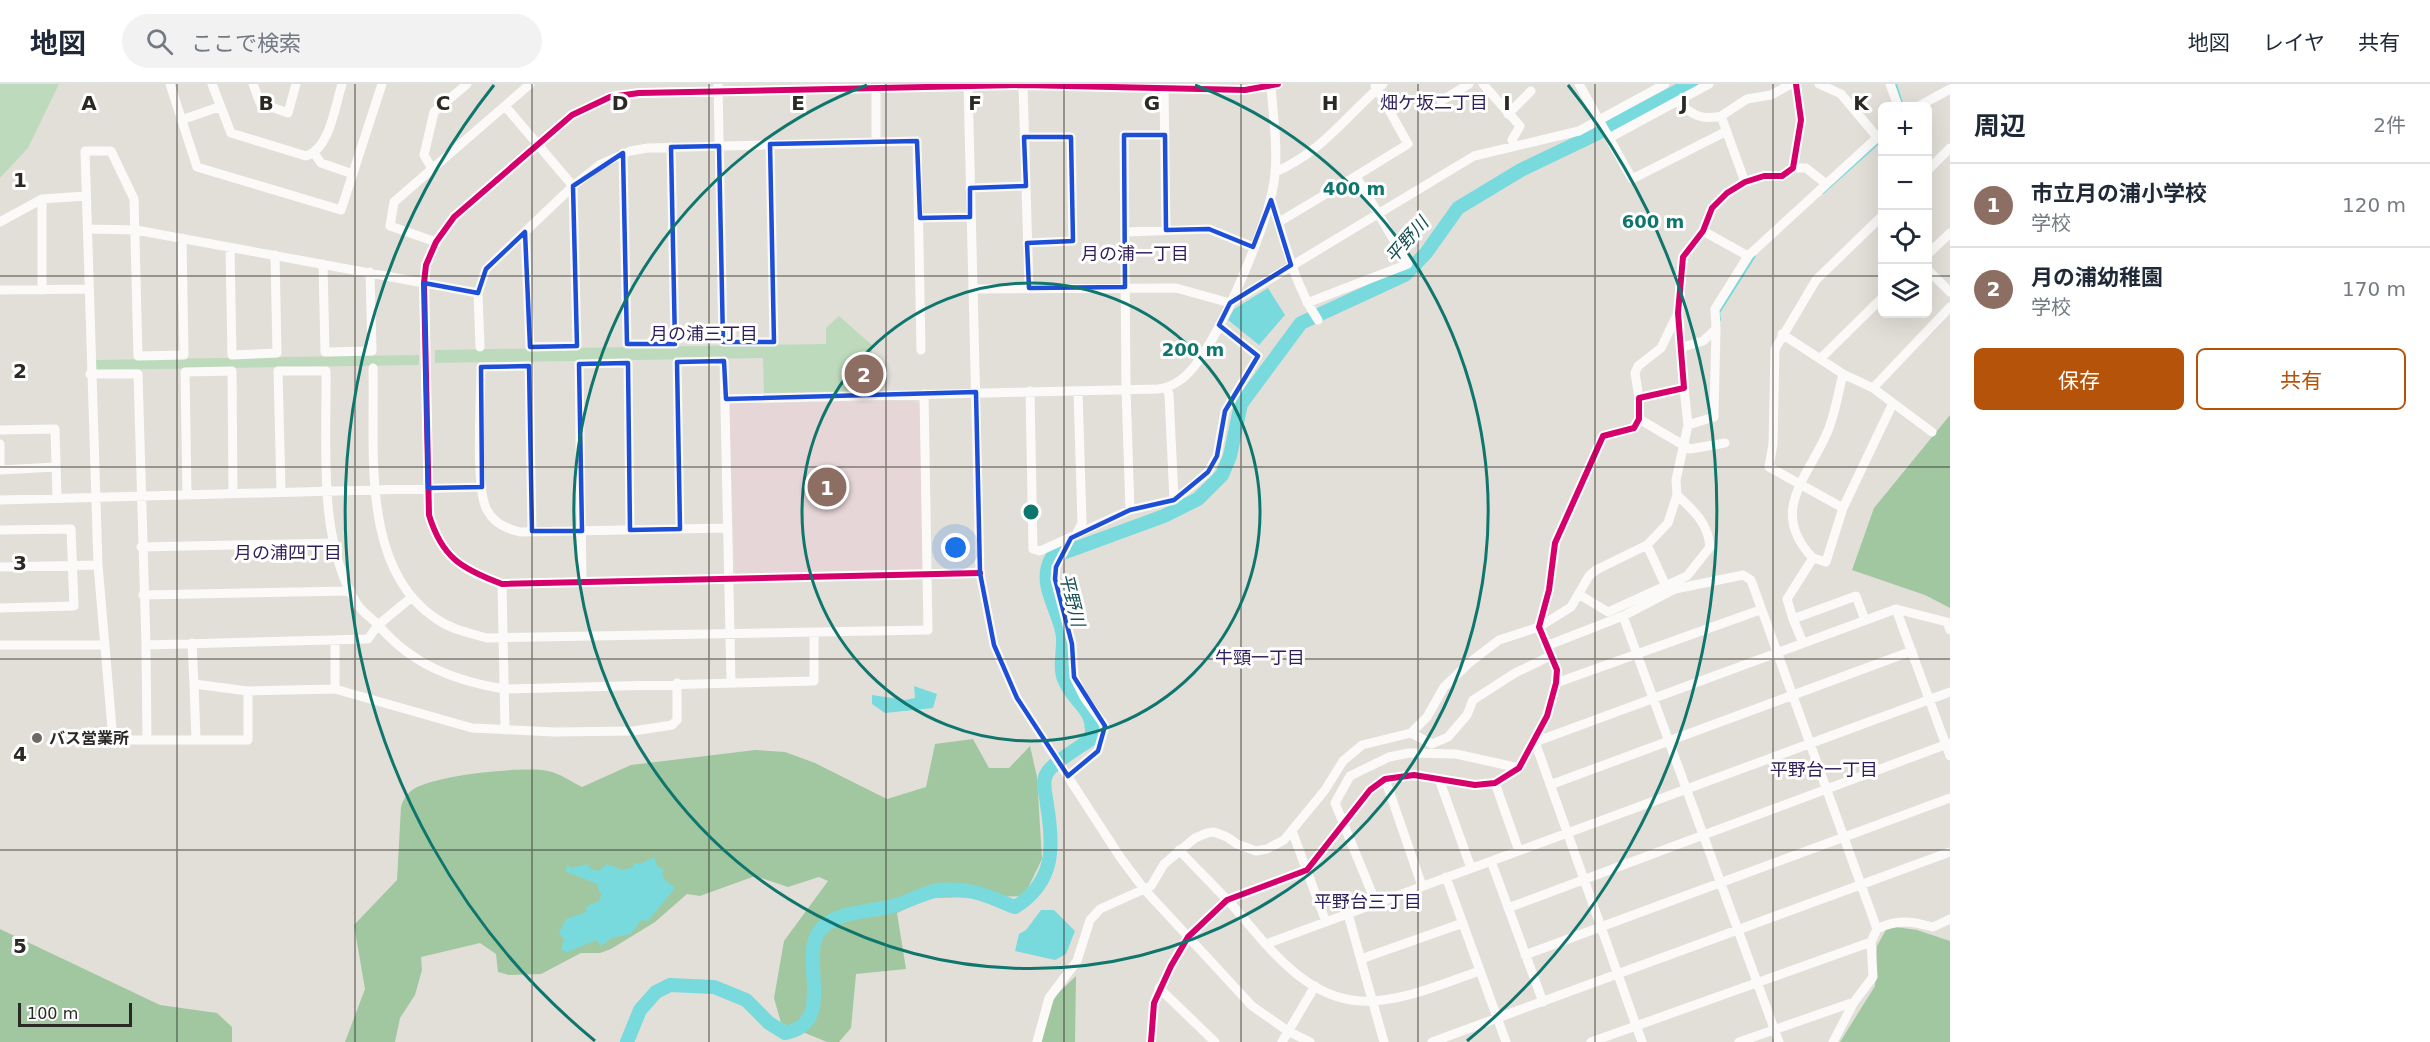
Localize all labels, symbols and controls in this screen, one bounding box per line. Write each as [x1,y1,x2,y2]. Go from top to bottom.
search box [122,14,542,68]
icon: search [143,25,176,58]
text: 地図 [30,27,86,60]
text: ここで検索 [191,31,301,56]
text: 地図 [2188,31,2230,55]
text: レイヤ [2263,31,2325,55]
text: 共有 [2358,31,2400,55]
text: A [81,91,97,115]
text: B [258,91,274,115]
text: C [436,91,450,115]
text: D [612,91,628,115]
text: E [791,91,805,115]
text: F [968,91,982,115]
text: G [1144,91,1160,115]
text: H [1322,91,1338,115]
text: I [1503,91,1511,115]
text: J [1678,91,1688,115]
text: K [1853,91,1870,115]
district label: 畑ケ坂二丁目 [1380,92,1488,113]
map controls [1878,102,1932,318]
button: + [1878,102,1932,156]
text: 周辺 [1974,111,2026,141]
text: 2件 [2373,113,2406,137]
button: − [1878,156,1932,210]
text: 1 [13,168,27,192]
text: 400 m [1323,178,1385,199]
text: 市立月の浦小学校 [2031,181,2207,206]
text: 1 [1987,193,2000,217]
text: 120 m [2342,193,2406,217]
button: locate [1878,210,1932,264]
water label: 平野川 [1381,211,1434,267]
text: 600 m [1622,211,1684,232]
text: 学校 [2031,211,2071,235]
district label: 月の浦一丁目 [1081,243,1189,264]
button: layers [1878,264,1932,318]
text: 月の浦幼稚園 [2031,265,2163,290]
text: 2 [1987,277,2000,301]
text: 170 m [2342,277,2406,301]
text: 学校 [2031,295,2071,319]
district label: 月の浦三丁目 [650,323,758,344]
text: 200 m [1162,339,1224,360]
button: 保存 [1974,348,2184,410]
button: 共有 [2196,348,2406,410]
pin: 2 [844,352,884,396]
text: 2 [13,359,27,383]
pin: 1 [808,464,846,510]
centre of rings [1021,502,1041,522]
your location [941,533,970,562]
district label: 月の浦四丁目 [234,542,342,563]
text: 3 [13,551,27,575]
water label: 平野川 [1056,571,1090,631]
district label: 牛頸一丁目 [1215,647,1305,668]
place label: バス営業所 [49,729,129,748]
marker: バス営業所 [30,731,44,745]
text: 4 [13,742,27,766]
district label: 平野台一丁目 [1770,759,1878,780]
district label: 平野台三丁目 [1314,891,1422,912]
text: 5 [13,934,27,958]
scale bar [18,1000,132,1028]
text: 100 m [27,1004,78,1023]

